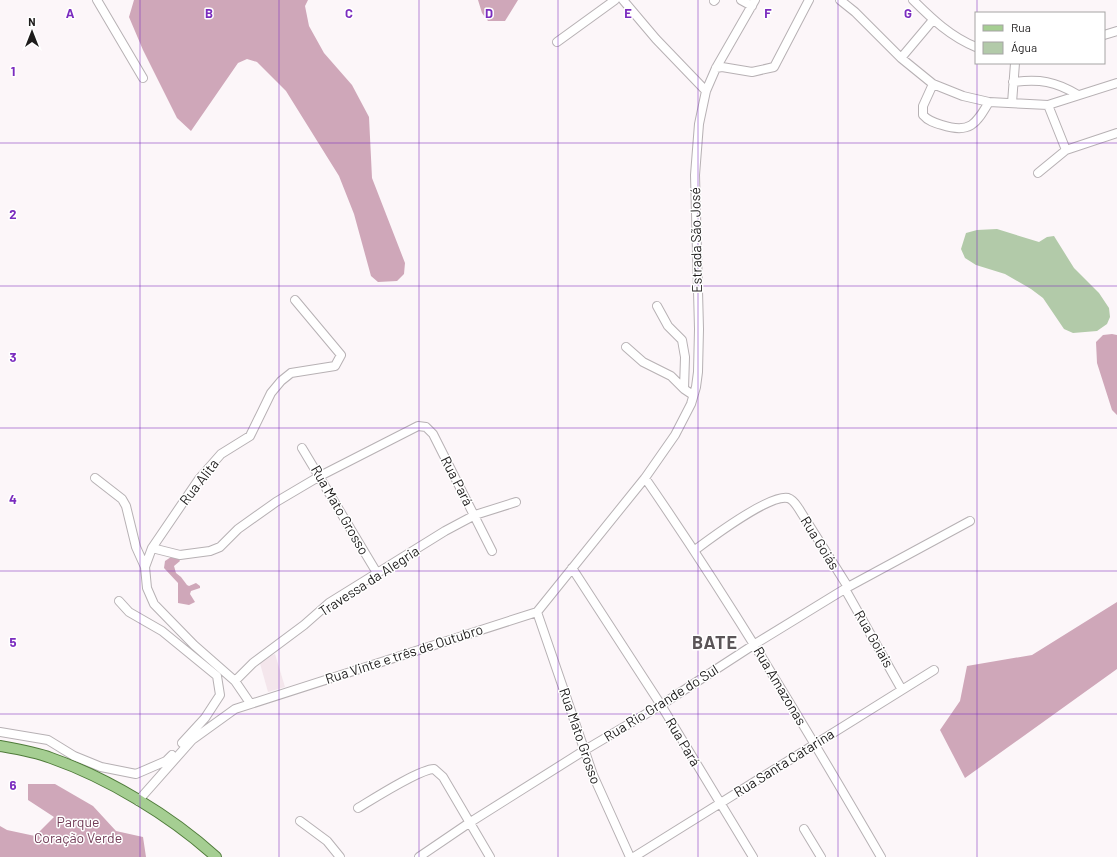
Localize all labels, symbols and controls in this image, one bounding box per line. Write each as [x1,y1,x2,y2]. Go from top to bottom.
text: A [66,5,75,21]
text: B [205,5,213,21]
text: C [345,5,353,21]
text: D [485,5,493,21]
text: E [624,5,632,21]
text: F [764,5,772,21]
text: G [904,5,912,21]
north arrow [12,12,52,52]
legend [975,12,1105,64]
text: N [28,15,36,28]
text: Rua [1011,20,1031,34]
text: Água [1011,40,1037,54]
text: 1 [11,63,15,79]
street label: Estrada São José [686,187,705,293]
text: 2 [9,206,17,222]
text: 3 [9,349,17,365]
street label: Rua Pará [438,453,477,509]
street label: Rua Alita [175,455,222,508]
street label: Rua Mato Grosso [308,462,373,558]
text: 4 [9,491,17,507]
street label: Rua Goiás [797,513,844,573]
street label: Travessa da Alegria [315,542,422,619]
street label: Rua Goiais [851,607,898,671]
street label: Rua Vinte e três de Outubro [323,620,485,687]
district label: BATE [692,631,738,653]
text: 5 [9,634,17,650]
street label: Rua Amazonas [750,643,811,728]
street label: Rua Rio Grande do Sul [600,660,721,745]
street label: Rua Mato Grosso [556,686,605,786]
street label: Rua Pará [662,714,705,769]
street label: Rua Santa Catarina [730,725,837,800]
text: 6 [10,777,17,793]
park label: Parque Coração Verde [34,813,122,846]

